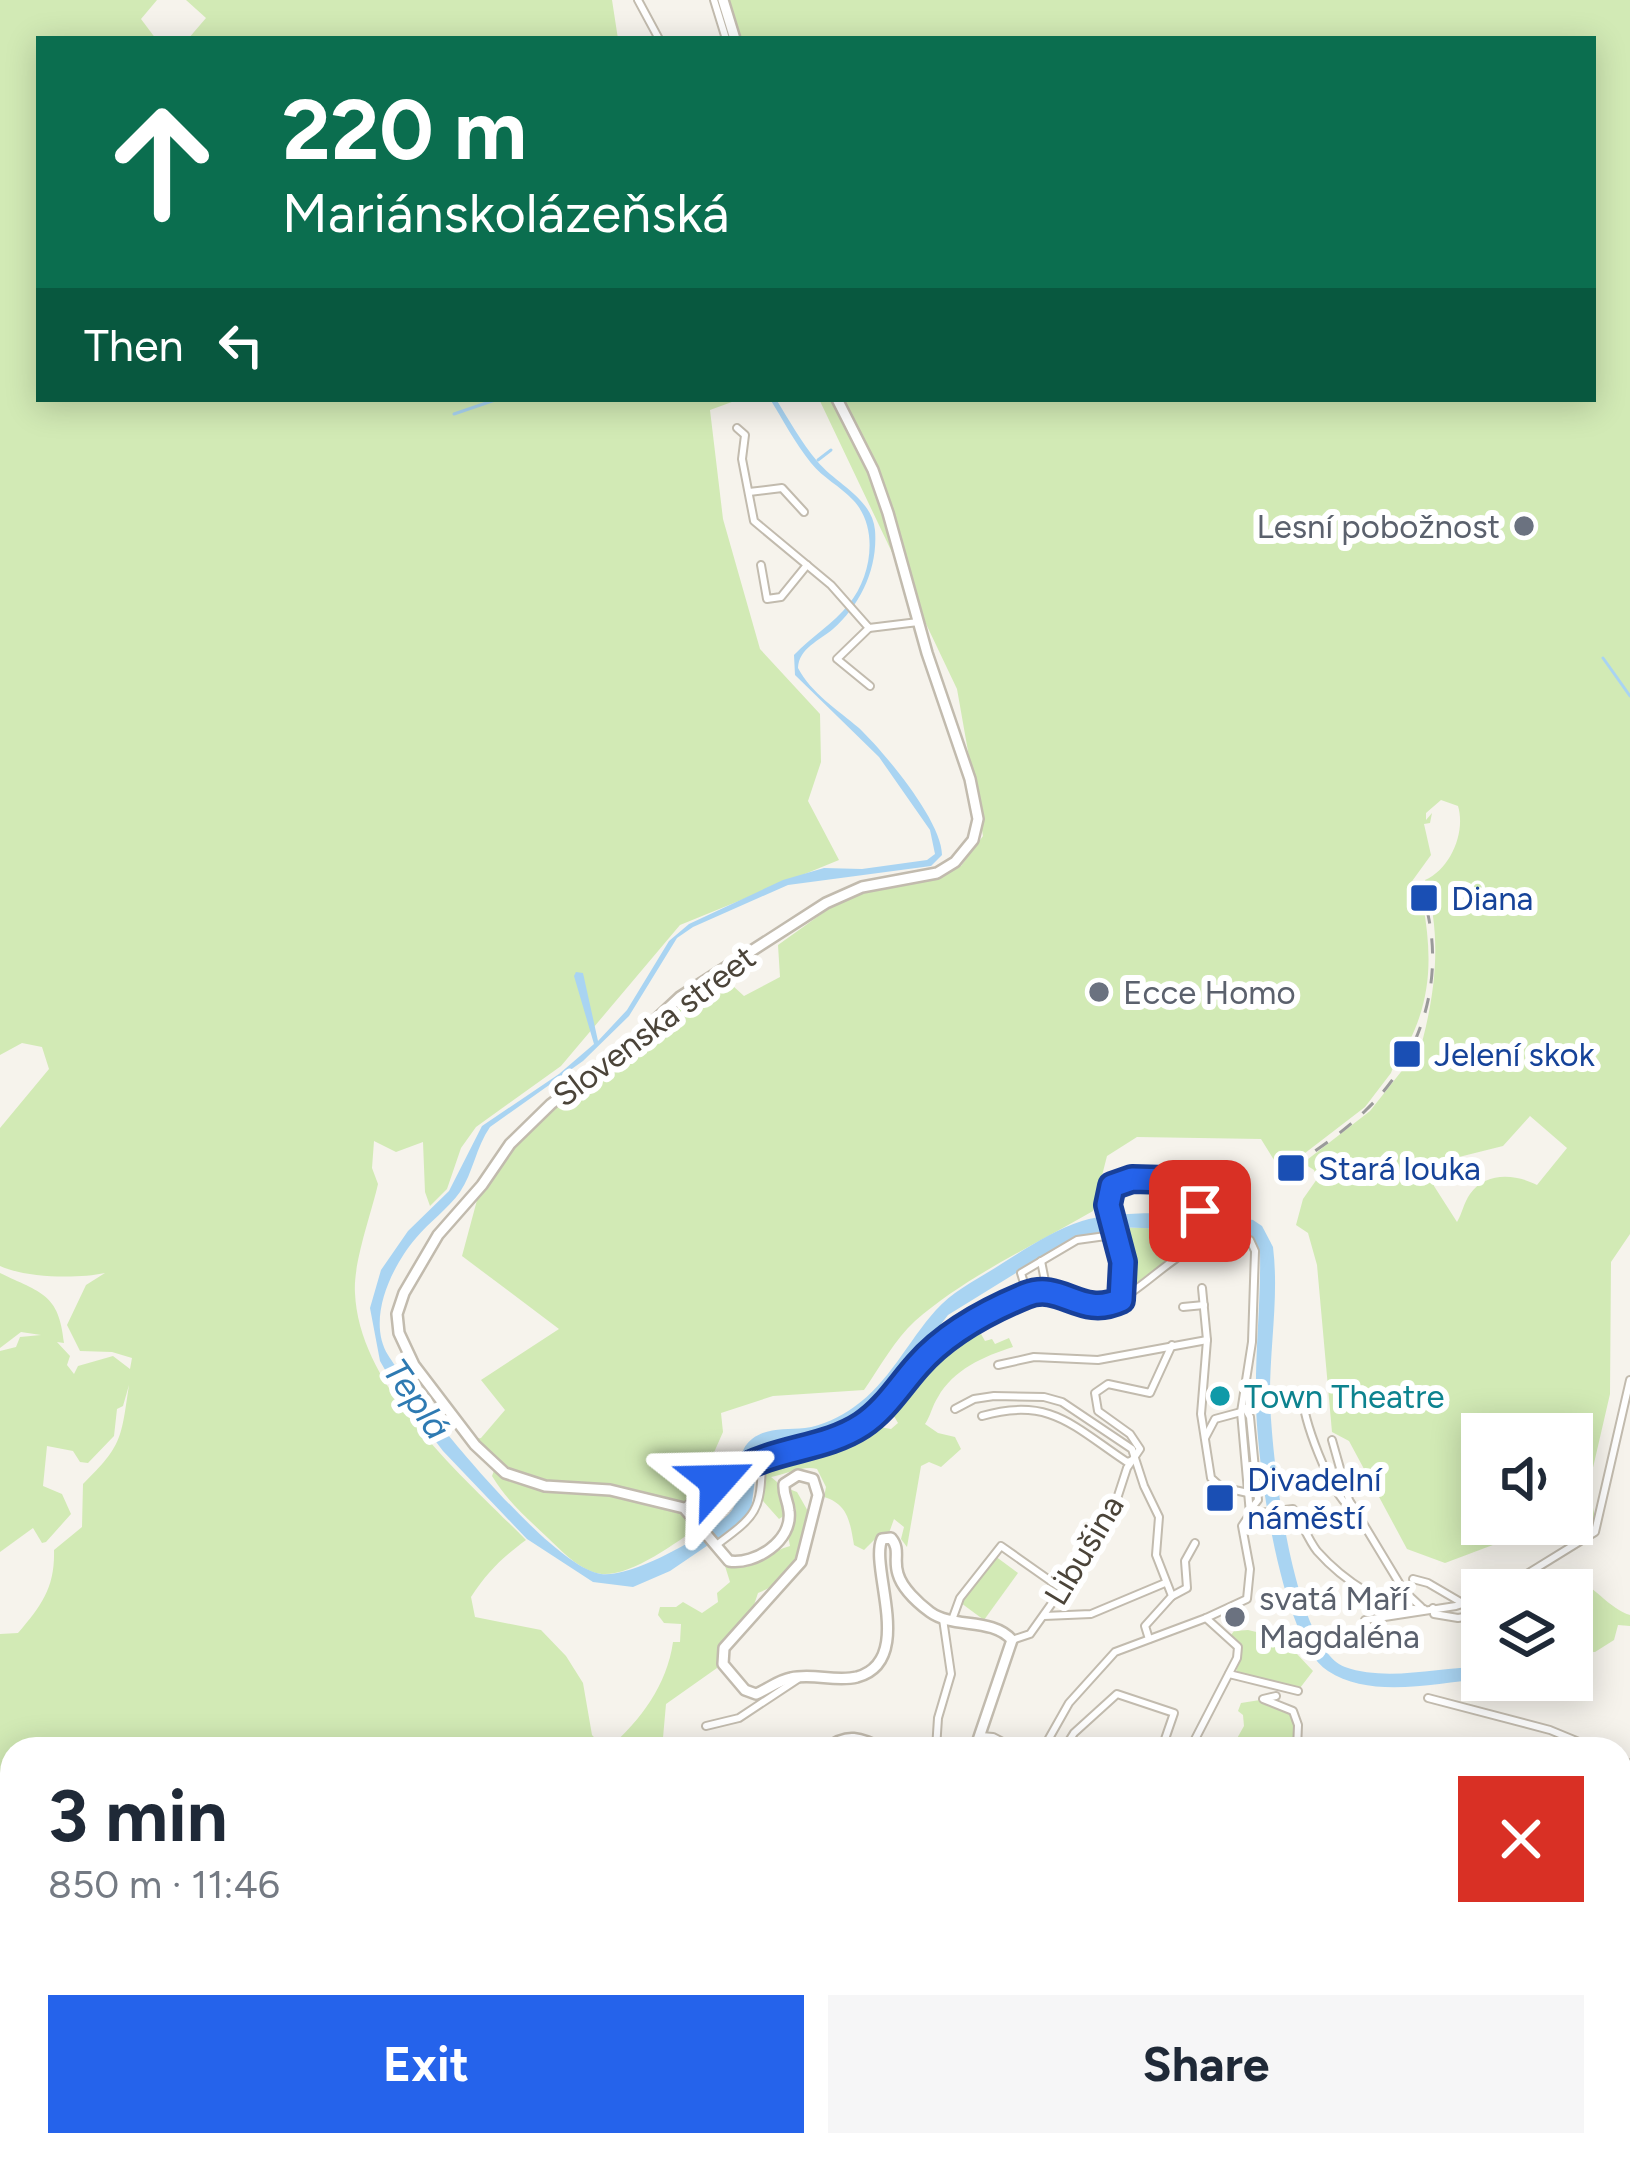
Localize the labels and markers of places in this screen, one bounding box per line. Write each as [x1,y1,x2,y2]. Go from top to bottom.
place label: Lesní pobožnost [1256,507,1500,546]
marker: Lesní pobožnost [1511,513,1537,539]
place label: Diana [1451,879,1533,918]
marker: Diana [1408,882,1440,914]
place label: Ecce Homo [1123,973,1296,1012]
marker: Ecce Homo [1086,979,1112,1005]
place label: Jelení skok [1434,1035,1595,1074]
marker: Jelení skok [1391,1038,1423,1070]
place label: Stará louka [1318,1149,1481,1188]
marker: Stará louka [1275,1152,1307,1184]
pin [1149,1160,1251,1262]
place label: Town Theatre [1244,1377,1444,1416]
marker: Town Theatre [1207,1383,1233,1409]
place label: Divadelní náměstí [1247,1460,1383,1537]
marker: Divadelní náměstí [1204,1482,1236,1514]
place label: svatá Maří Magdaléna [1259,1579,1420,1656]
marker: svatá Maří Magdaléna [1222,1604,1248,1630]

